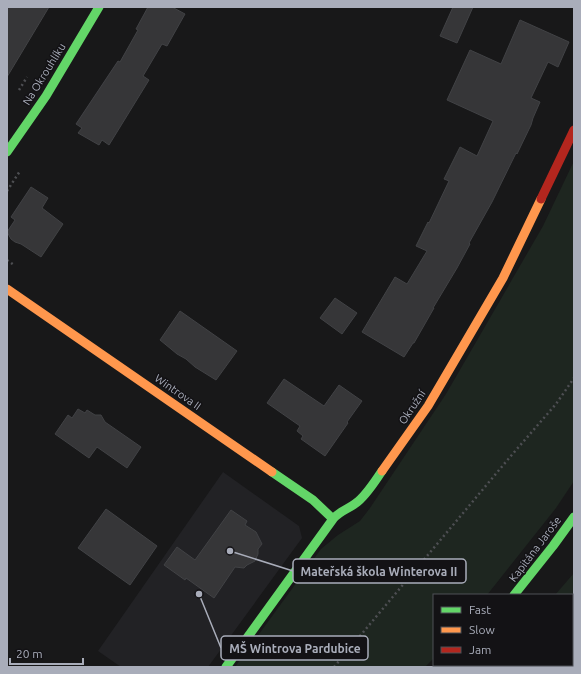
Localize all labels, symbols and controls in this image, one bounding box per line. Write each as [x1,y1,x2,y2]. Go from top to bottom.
street label: Na Okrouhlíku [20,41,68,107]
street label: Wintrova II [153,372,203,412]
street label: Okružní [396,387,428,426]
street label: Kapitána Jaroše [507,514,563,584]
callout: Mateřská škola Winterova II [293,559,466,583]
text: Mateřská škola Winterova II [301,565,457,578]
legend [433,594,573,666]
text: Fast [469,603,491,616]
text: Slow [469,623,495,636]
callout: MŠ Wintrova Pardubice [221,636,368,660]
scale bar [10,640,83,666]
text: MŠ Wintrova Pardubice [229,640,361,655]
text: Jam [469,643,491,656]
text: 20 m [16,647,43,660]

